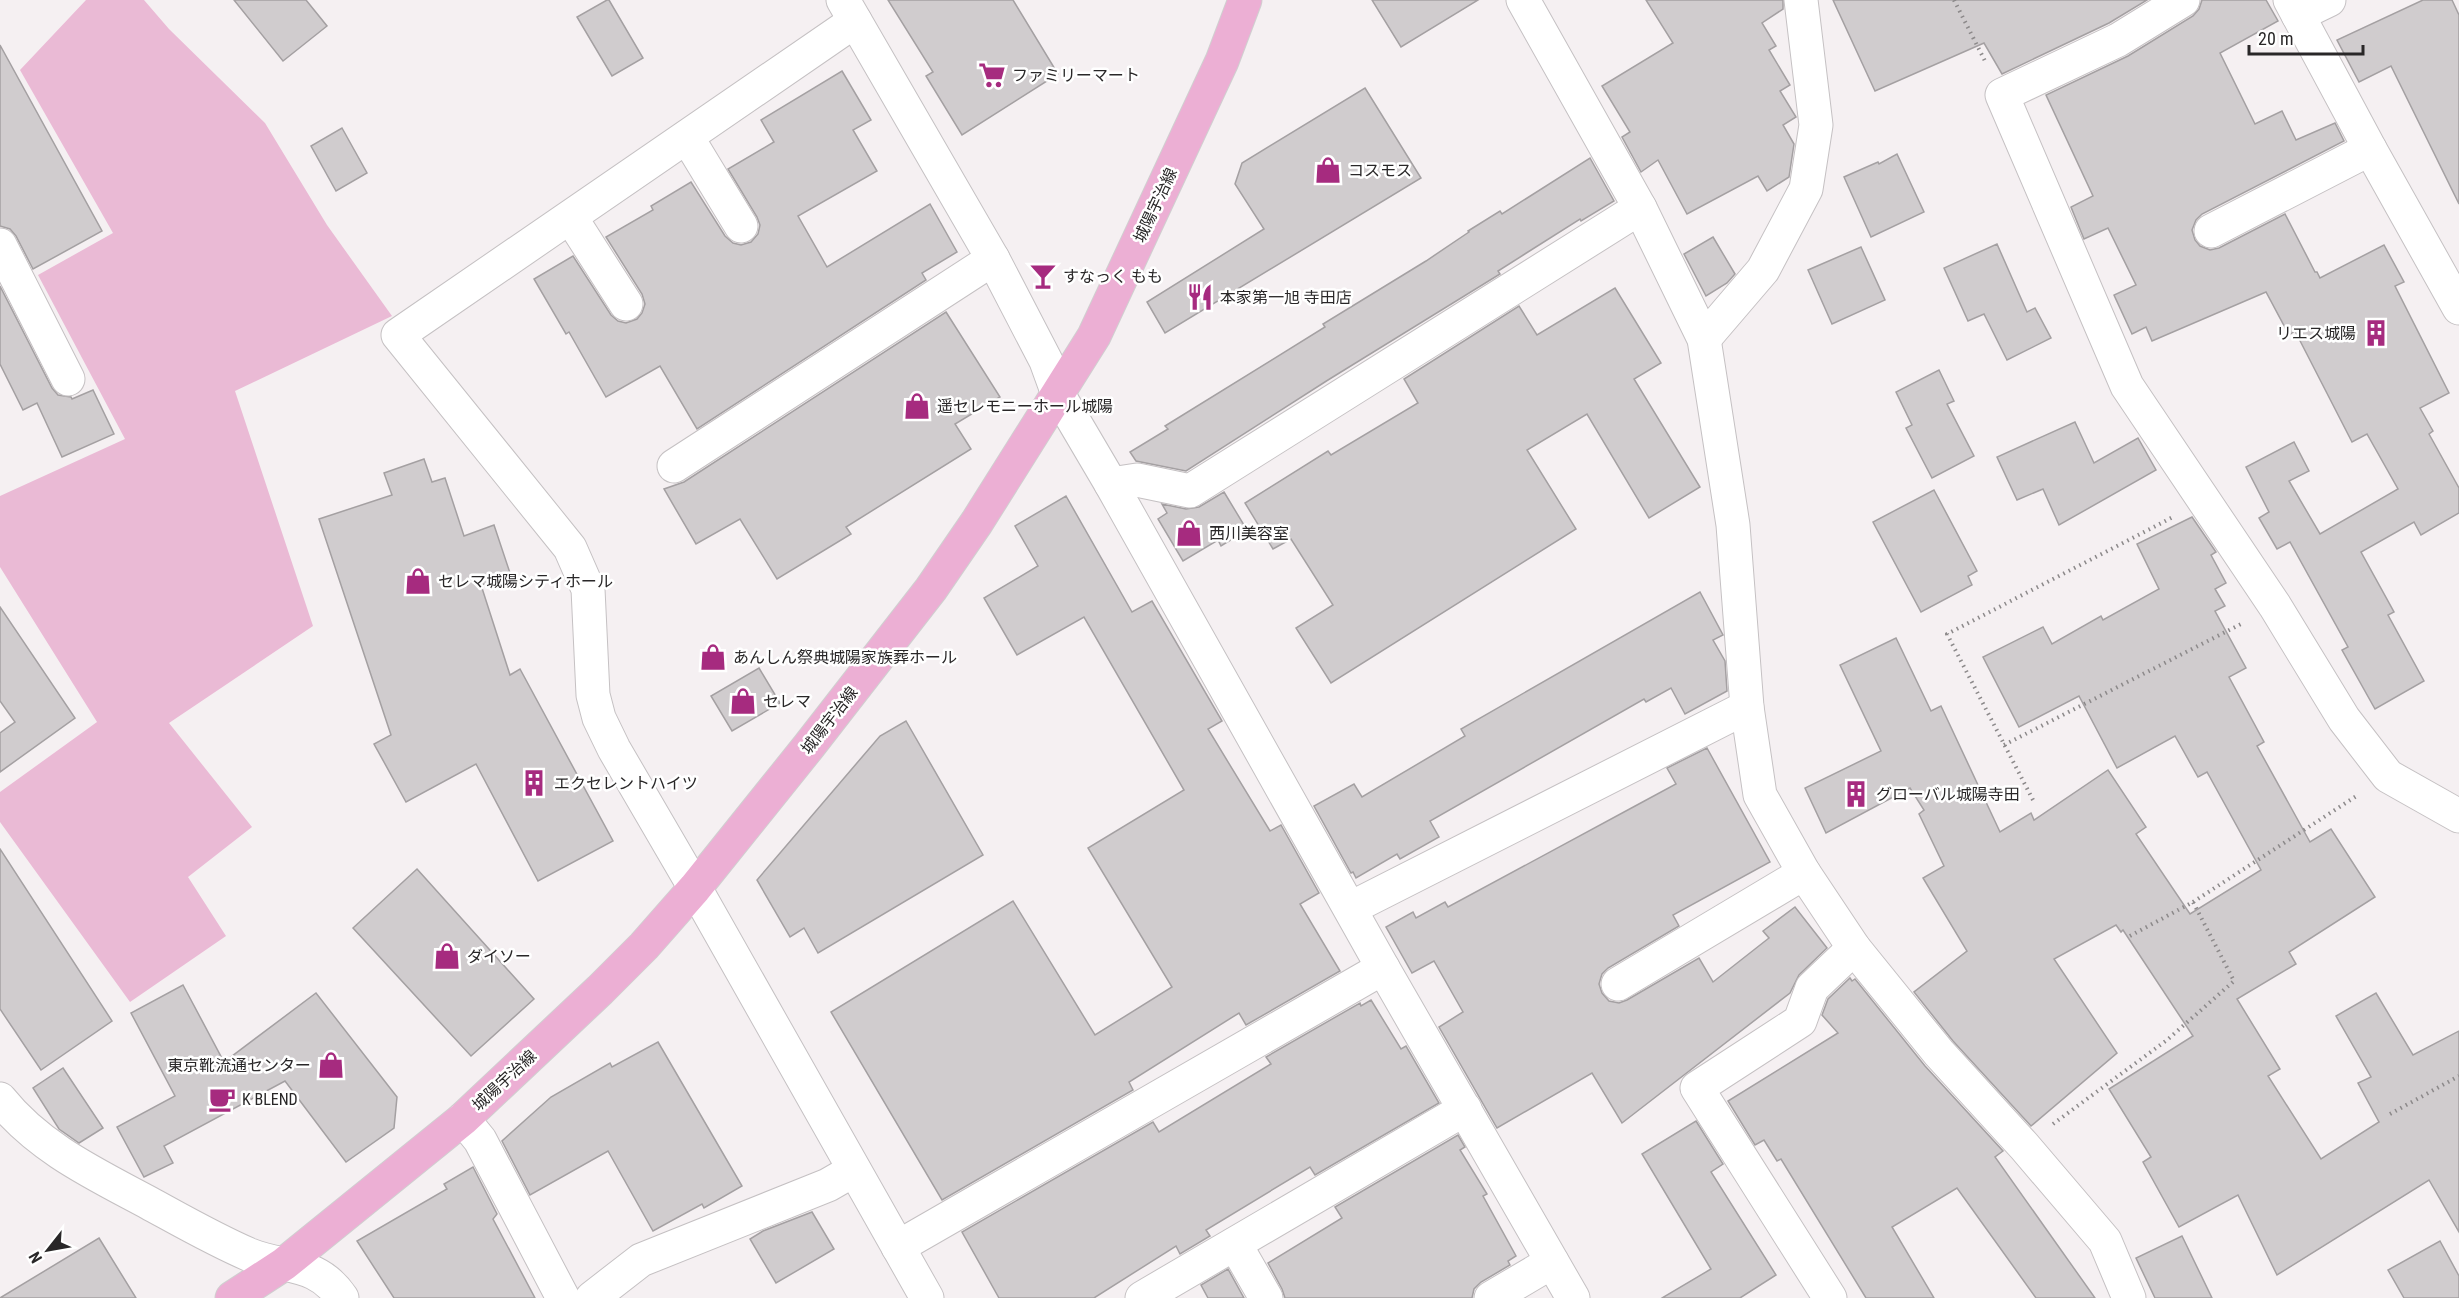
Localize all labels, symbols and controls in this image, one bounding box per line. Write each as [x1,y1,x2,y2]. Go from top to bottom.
scale bar [2249,18,2363,56]
text: 20 m [2258,28,2293,49]
supermarket icon: ファミリーマート [977,60,1007,90]
place label: ファミリーマート [1012,66,1140,85]
shop icon: コスモス [1313,155,1343,185]
place label: コスモス [1348,161,1412,180]
street label: 城陽宇治線 [1130,165,1181,245]
bar icon: すなっく もも [1028,261,1058,291]
place label: すなっく もも [1063,267,1163,286]
restaurant icon: 本家第一旭 寺田店 [1185,282,1215,312]
place label: 本家第一旭 寺田店 [1220,288,1352,307]
building icon: リエス城陽 [2361,318,2391,348]
place label: リエス城陽 [2276,324,2356,343]
shop icon: 遥セレモニーホール城陽 [902,391,932,421]
place label: 遥セレモニーホール城陽 [937,397,1113,416]
shop icon: 西川美容室 [1174,518,1204,548]
place label: 西川美容室 [1209,524,1289,543]
shop icon: セレマ城陽シティホール [403,566,433,596]
place label: セレマ城陽シティホール [438,572,613,591]
shop icon: あんしん祭典城陽家族葬ホール [698,642,728,672]
place label: あんしん祭典城陽家族葬ホール [733,648,957,667]
street label: 城陽宇治線 [797,683,862,758]
shop icon: セレマ [728,686,758,716]
place label: セレマ [763,692,811,711]
building icon: エクセレントハイツ [519,768,549,798]
place label: エクセレントハイツ [554,774,698,793]
building icon: グローバル城陽寺田 [1841,779,1871,809]
place label: グローバル城陽寺田 [1876,785,2020,804]
shop icon: ダイソー [432,941,462,971]
place label: ダイソー [467,947,531,966]
street label: 城陽宇治線 [469,1046,540,1115]
shop icon: 東京靴流通センター [316,1050,346,1080]
place label: 東京靴流通センター [167,1056,311,1075]
cafe icon: K BLEND [207,1084,237,1114]
place label: K BLEND [242,1090,298,1109]
north arrow [18,1220,78,1280]
text: N [25,1248,46,1267]

